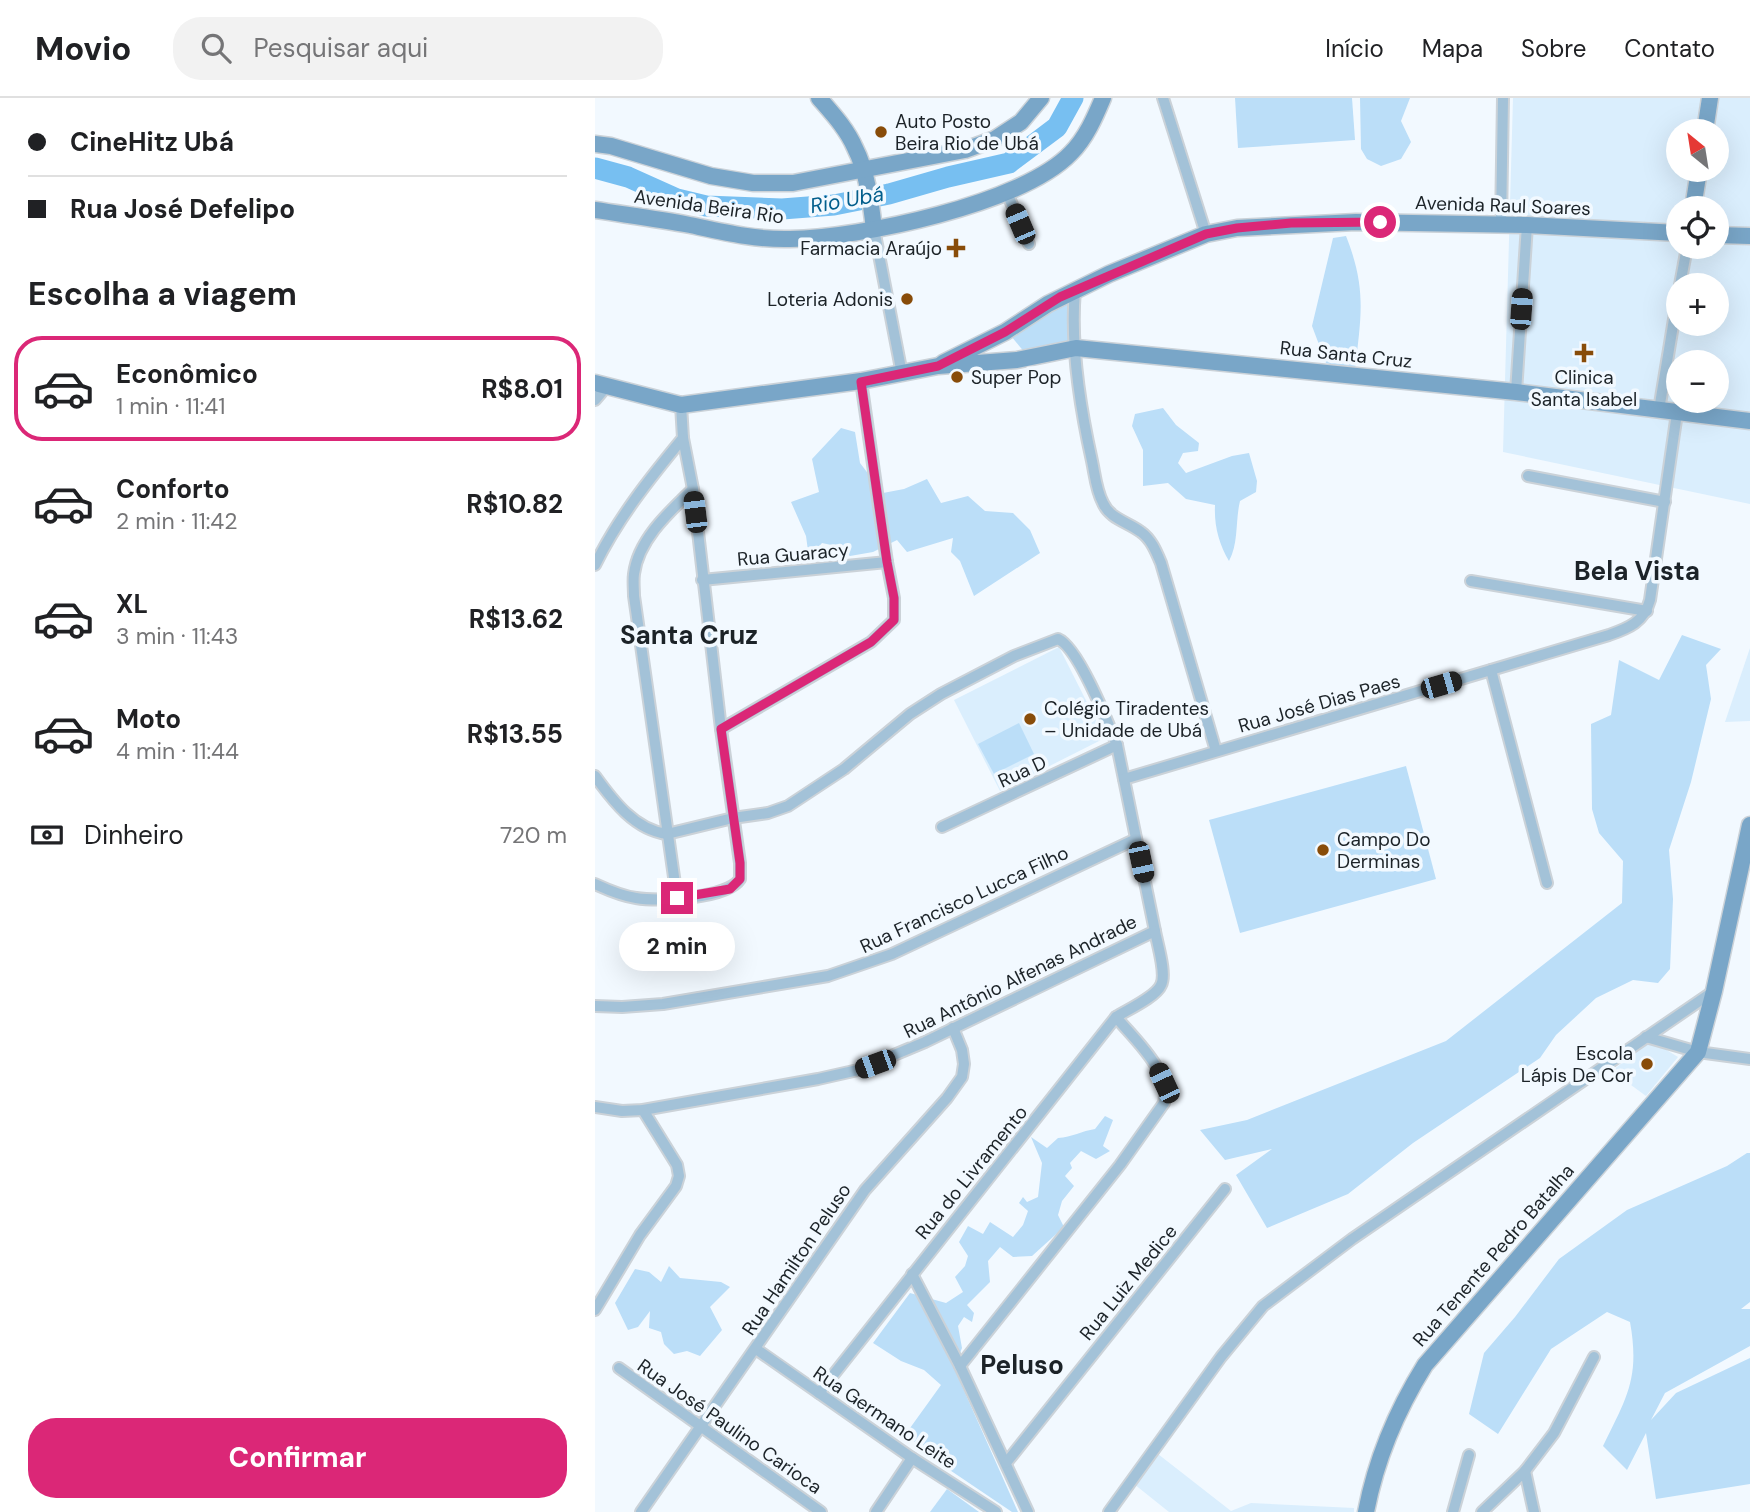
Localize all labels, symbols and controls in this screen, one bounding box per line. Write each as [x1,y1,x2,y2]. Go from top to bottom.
search box [173,17,663,80]
text: Movio [35,27,131,70]
icon: search [197,29,235,67]
text: Pesquisar aqui [253,31,428,65]
text: Início [1325,33,1384,64]
text: Mapa [1422,33,1483,64]
text: Sobre [1521,33,1586,64]
text: Contato [1624,33,1715,64]
place label: Auto Posto Beira Rio de Ubá [895,109,1039,156]
north arrow [1666,119,1729,182]
map controls [1666,119,1729,413]
marker: Auto Posto Beira Rio de Ubá [873,124,889,140]
text: CineHitz Ubá [70,125,234,159]
water label: Rio Ubá [808,180,886,220]
street label: Avenida Beira Rio [632,184,785,229]
street label: Avenida Raul Soares [1415,190,1591,221]
text: Rua José Defelipo [70,192,295,226]
button: locate [1666,196,1729,259]
car [1003,201,1038,247]
route start [1364,206,1396,238]
place label: Farmacia Araújo [800,236,942,261]
marker: Farmacia Araújo [948,240,964,256]
text: Escolha a viagem [28,273,297,315]
button: + [1666,273,1729,336]
place label: Loteria Adonis [767,287,893,312]
car [1510,287,1533,331]
marker: Loteria Adonis [899,291,915,307]
street label: Rua Santa Cruz [1279,335,1413,374]
marker: Clinica Santa Isabel [1574,343,1594,363]
button: − [1666,350,1729,413]
icon: car [32,357,95,420]
text: Econômico [116,357,258,391]
place label: Super Pop [971,365,1061,390]
place label: Clinica Santa Isabel [1531,365,1637,412]
marker: Super Pop [949,369,965,385]
text: R$8.01 [481,372,563,406]
text: 1 min · 11:41 [116,391,225,421]
icon: car [32,472,95,535]
text: Conforto [116,472,230,506]
text: R$10.82 [466,487,563,521]
car [683,490,708,534]
text: 2 min · 11:42 [116,506,238,536]
street label: Rua Guaracy [736,537,850,572]
district label: Bela Vista [1574,554,1700,588]
icon: car [32,587,95,650]
text: XL [116,587,148,621]
text: R$13.62 [469,602,563,636]
district label: Santa Cruz [620,618,758,652]
text: 3 min · 11:43 [116,621,238,651]
street label: Rua José Dias Paes [1235,668,1403,739]
car [1418,669,1465,701]
place label: Colégio Tiradentes – Unidade de Ubá [1044,696,1209,743]
icon: car [32,702,95,765]
text: Moto [116,702,181,736]
marker: Colégio Tiradentes – Unidade de Ubá [1022,711,1038,727]
text: R$13.55 [467,717,563,751]
text: 4 min · 11:44 [116,736,239,766]
street label: Rua D [994,749,1050,793]
icon: cash [28,816,66,854]
text: Dinheiro [84,818,184,852]
text: 720 m [500,820,567,850]
place label: Campo Do Derminas [1337,827,1430,874]
car [1127,839,1156,885]
street label: Rua Francisco Lucca Filho [856,840,1073,959]
marker: Campo Do Derminas [1315,842,1331,858]
route end [661,882,693,914]
street label: Rua Antônio Alfenas Andrade [900,909,1141,1044]
callout: 2 min [619,922,735,972]
text: 2 min [647,931,707,961]
place label: Escola Lápis De Cor [1521,1041,1633,1088]
car [852,1047,899,1081]
marker: Escola Lápis De Cor [1639,1056,1655,1072]
car [1146,1060,1183,1106]
street label: Rua do Livramento [910,1100,1033,1244]
street label: Rua Tenente Pedro Batalha [1407,1159,1580,1352]
street label: Rua Hamilton Peluso [736,1178,857,1340]
street label: Rua Luiz Medice [1074,1219,1183,1345]
district label: Peluso [980,1348,1064,1382]
street label: Rua José Paulino Carioca [633,1353,827,1500]
street label: Rua Germano Leite [808,1360,961,1475]
button: Confirmar [28,1418,567,1498]

